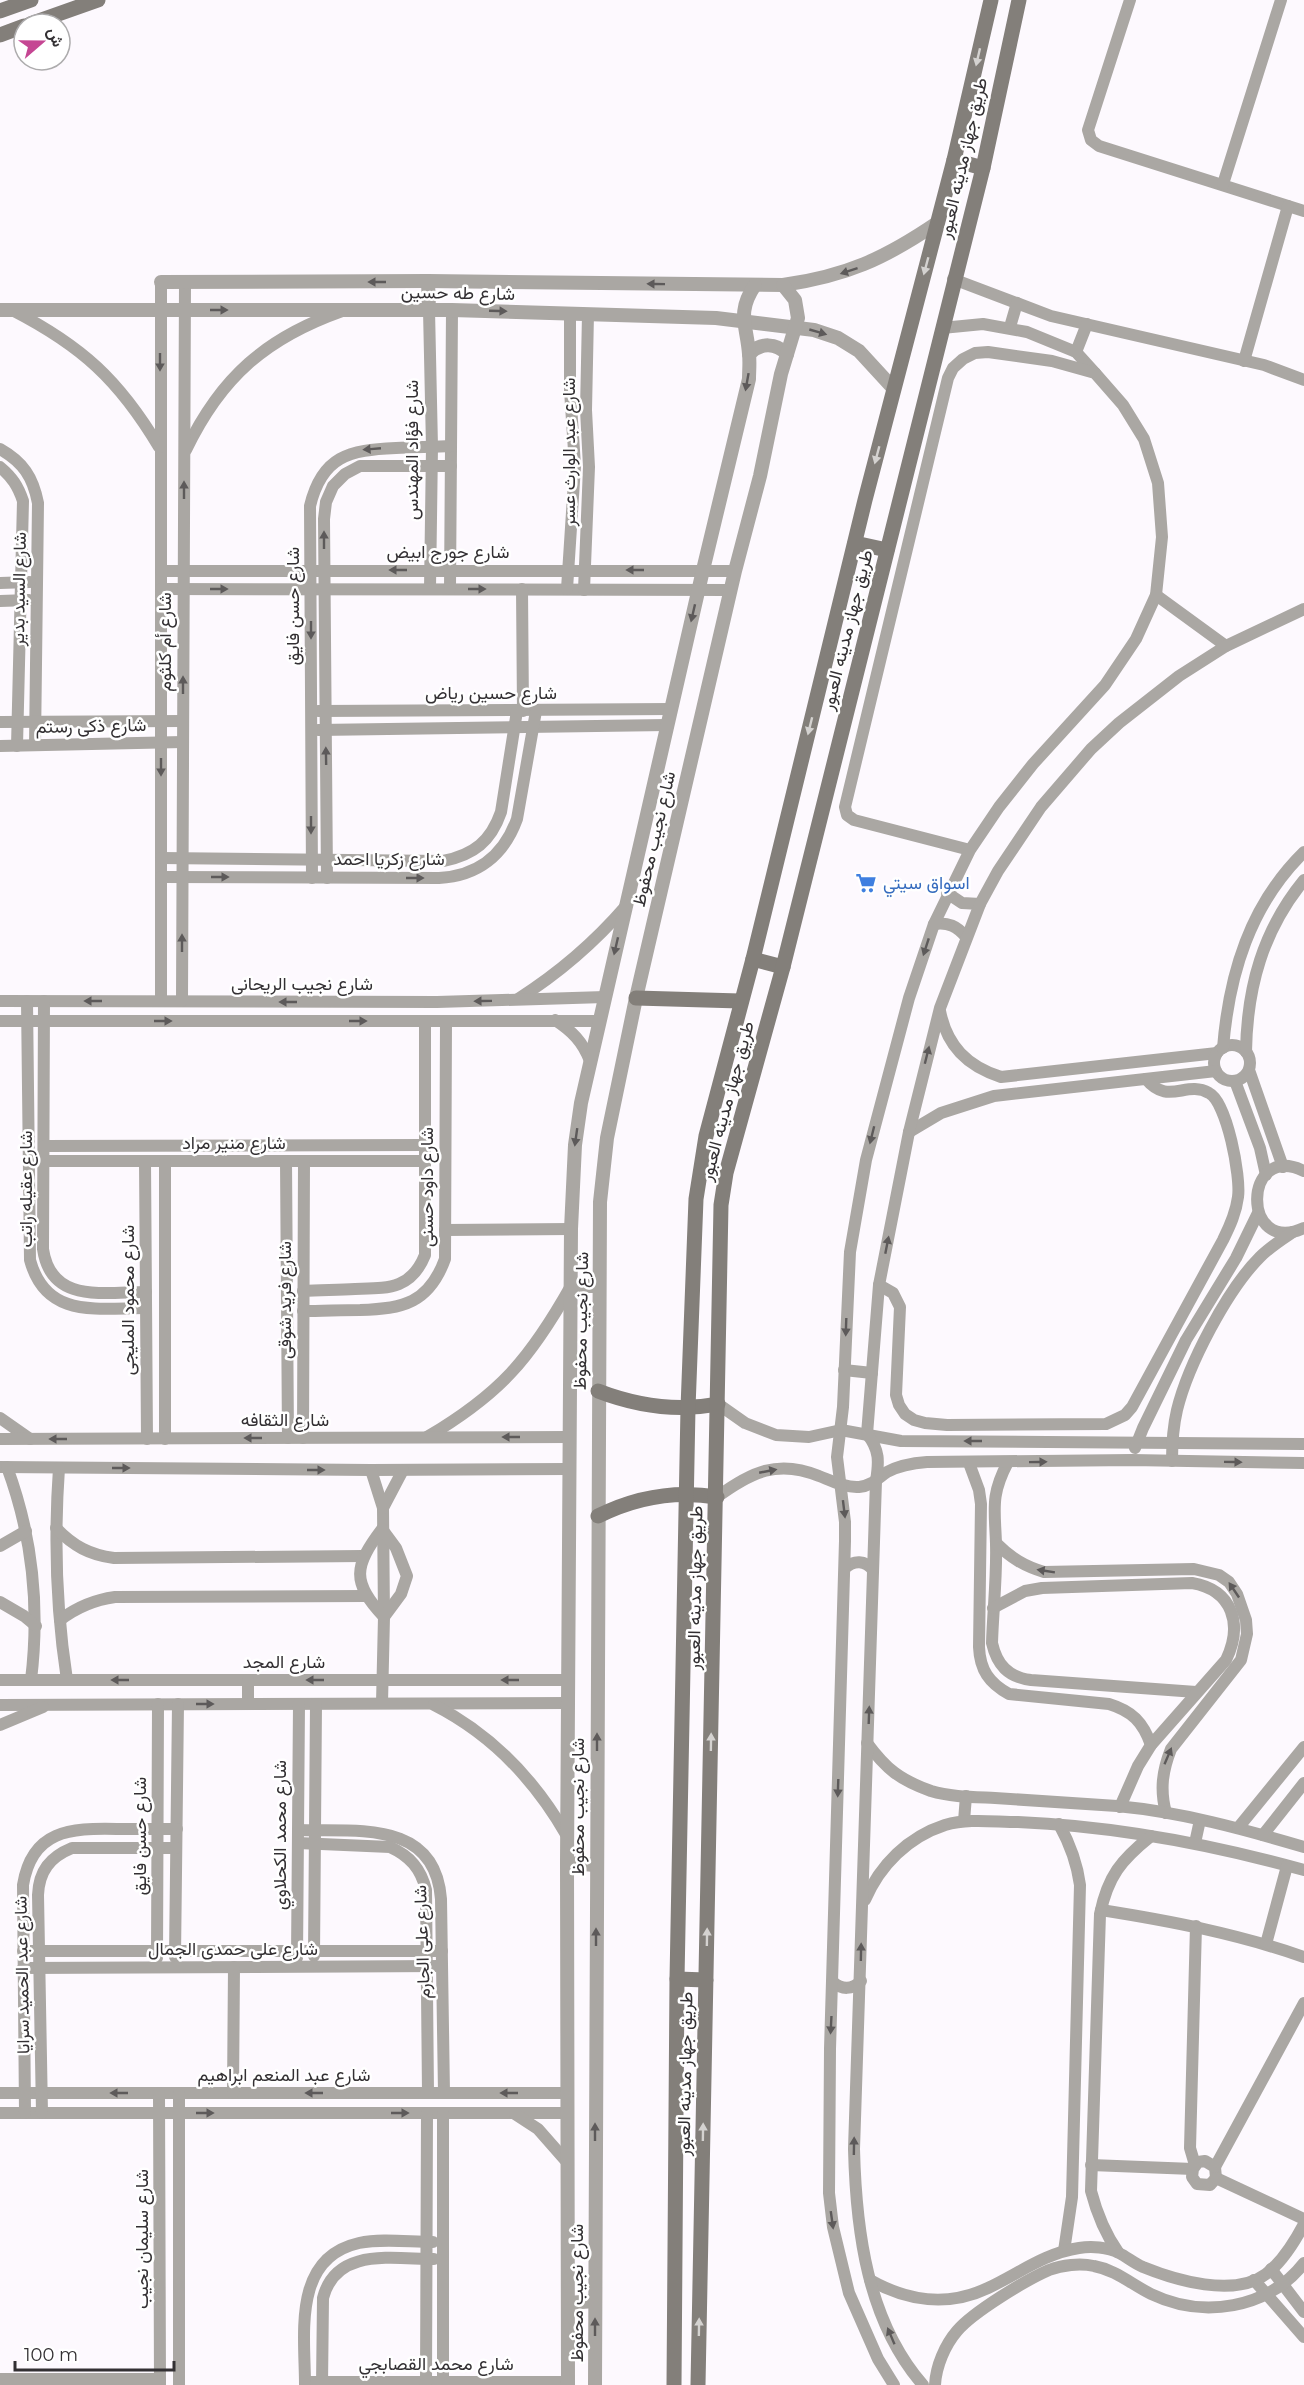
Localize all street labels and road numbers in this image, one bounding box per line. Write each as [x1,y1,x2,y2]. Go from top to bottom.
street label: طريق جهاز مدينه العبور [934,75,992,242]
street label: شارع طه حسين [401,281,515,306]
street label: شارع عبد الوارث عسر [558,377,581,528]
street label: شارع فؤاد المهندس [401,380,424,520]
street label: شارع السيد بدير [7,532,32,647]
street label: شارع جورج ابيض [387,541,509,564]
street label: شارع حسن فايق [282,547,305,665]
street label: طريق جهاز مدينه العبور [816,548,878,713]
street label: شارع أم كلثوم [154,592,177,692]
street label: شارع حسين رياض [425,682,557,705]
street label: شارع ذكى رستم [36,714,146,739]
street label: شارع نجيب محفوظ [628,769,681,909]
street label: شارع زكريا احمد [333,848,445,871]
street label: شارع نجيب الريحانى [231,973,373,996]
street label: طريق جهاز مدينه العبور [695,1019,759,1184]
street label: شارع داود حسنى [416,1127,439,1247]
street label: شارع عقيله راتب [15,1131,38,1247]
street label: شارع منير مراد [182,1132,286,1155]
street label: شارع محمود المليجى [117,1225,140,1375]
street label: شارع فريد شوقى [274,1241,297,1359]
street label: شارع نجيب محفوظ [569,1252,594,1390]
street label: شارع الثقافه [241,1409,329,1432]
street label: طريق جهاز مدينه العبور [683,1506,707,1671]
street label: شارع المجد [243,1651,325,1674]
street label: شارع نجيب محفوظ [567,1738,590,1876]
street label: شارع محمد الكحلاوي [269,1760,295,1910]
street label: شارع حسن فايق [129,1777,152,1895]
street label: شارع على الجارم [409,1884,436,1999]
street label: شارع عبد الحميد سرايا [10,1896,35,2054]
street label: شارع على حمدى الجمال [148,1938,318,1961]
street label: طريق جهاز مدينه العبور [673,1992,697,2157]
street label: شارع عبد المنعم ابراهيم [198,2064,370,2087]
street label: شارع سليمان نجيب [131,2169,154,2309]
street label: شارع نجيب محفوظ [566,2224,589,2362]
street label: شارع محمد القصابجي [358,2353,514,2379]

